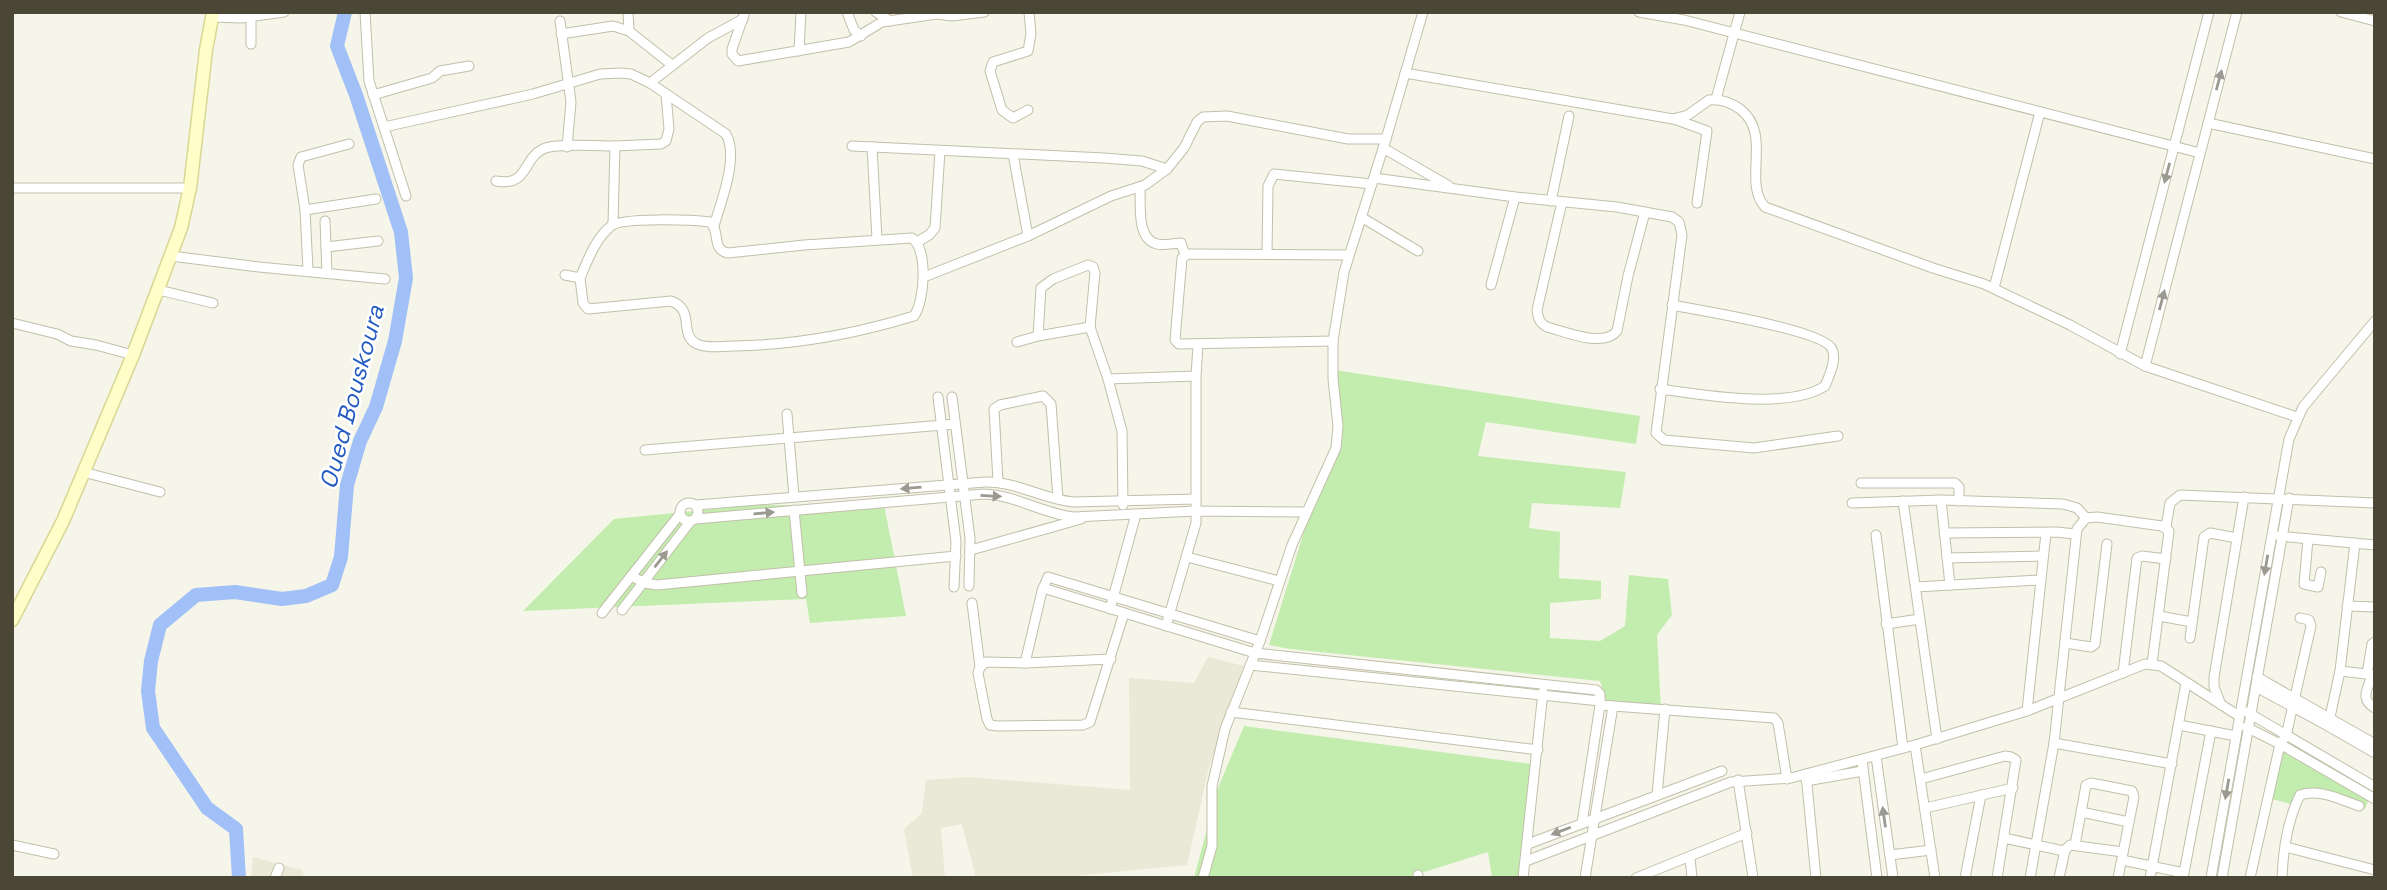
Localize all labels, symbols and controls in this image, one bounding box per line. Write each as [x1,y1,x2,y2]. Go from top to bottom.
one-way arrow [2214,69,2225,91]
one-way arrow [2161,162,2172,184]
one-way arrow [2157,289,2168,311]
water label: Oued Bouskoura [312,301,391,492]
one-way arrow [900,483,922,494]
one-way arrow [980,490,1002,501]
one-way arrow [753,507,775,518]
one-way arrow [654,551,669,569]
one-way arrow [2260,554,2271,576]
one-way arrow [2221,778,2232,800]
one-way arrow [1879,806,1890,828]
one-way arrow [1551,826,1572,837]

